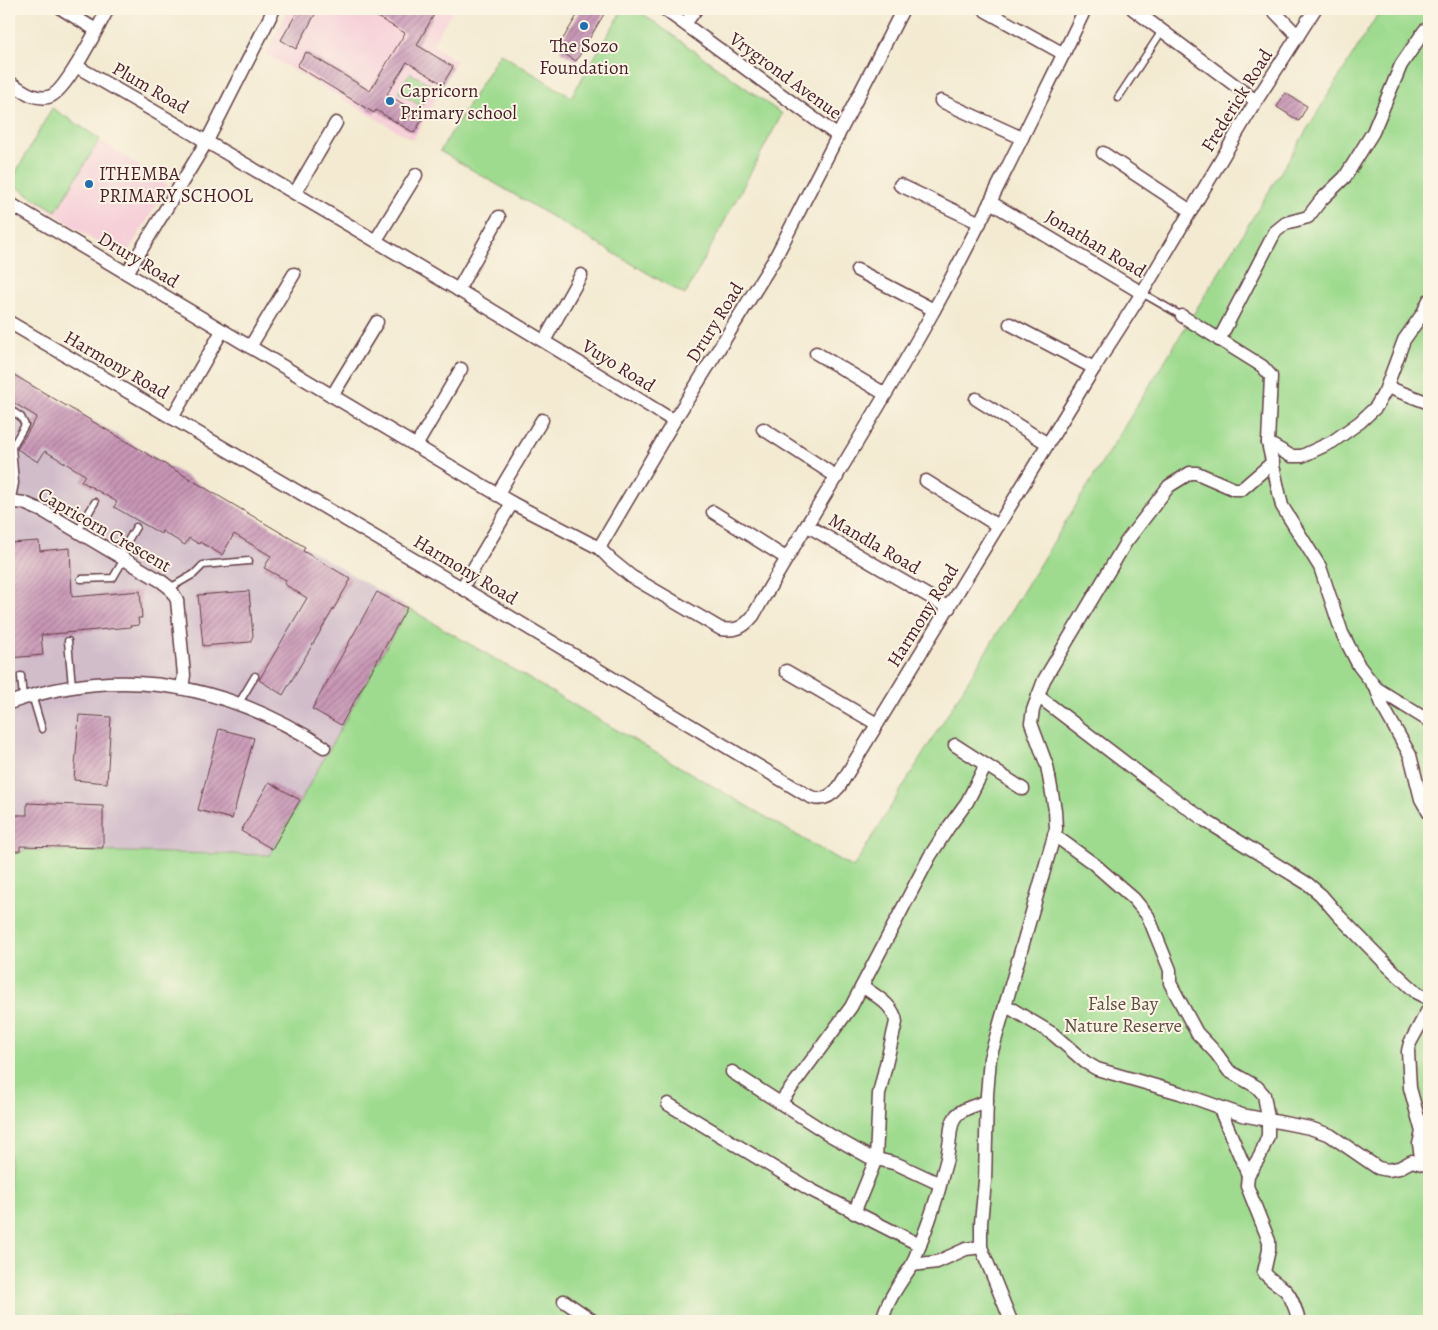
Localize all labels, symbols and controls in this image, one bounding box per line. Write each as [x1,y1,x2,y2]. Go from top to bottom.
marker: The Sozo Foundation [578,20,590,32]
street label: Vrygrond Avenue [723,25,847,126]
place label: The Sozo Foundation [539,33,629,81]
street label: Frederick Road [1195,43,1279,157]
street label: Plum Road [107,55,194,121]
place label: Capricorn Primary school [400,78,517,126]
marker: Capricorn Primary school [384,95,396,107]
place label: ITHEMBA PRIMARY SCHOOL [99,161,253,209]
marker: ITHEMBA PRIMARY SCHOOL [83,178,95,190]
street label: Jonathan Road [1040,204,1151,285]
street label: Drury Road [93,225,185,295]
street label: Drury Road [680,277,750,368]
street label: Harmony Road [59,324,174,406]
street label: Vuyo Road [576,333,661,399]
street label: Capricorn Crescent [33,481,176,579]
street label: Mandla Road [824,507,926,581]
street label: Harmony Road [409,529,523,612]
street label: Harmony Road [881,558,965,672]
park label: False Bay Nature Reserve [1064,991,1182,1039]

